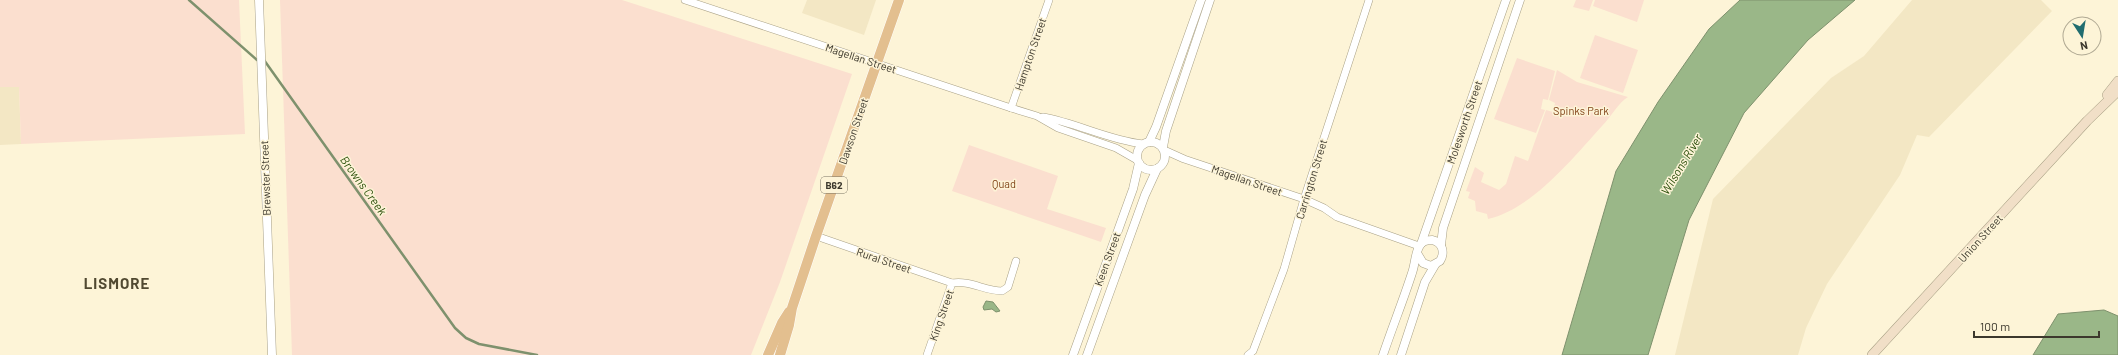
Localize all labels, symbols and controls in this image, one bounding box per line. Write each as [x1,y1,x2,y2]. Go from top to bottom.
street label: Hampton Street [1011,16,1049,92]
north arrow [2062,16,2102,56]
text: N [2079,39,2089,53]
street label: Magellan Street [824,40,898,76]
street label: Molesworth Street [1444,79,1484,165]
street label: Dawson Street [836,96,870,166]
park label: Spinks Park [1553,104,1609,117]
water label: Wilsons River [1658,131,1705,197]
street label: Carrington Street [1293,137,1329,221]
street label: Brewster Street [257,140,273,216]
water label: Browns Creek [338,153,390,217]
street label: Magellan Street [1210,162,1284,198]
road number: B62 [821,177,847,193]
park label: Quad [992,177,1016,190]
street label: Union Street [1955,211,2005,265]
street label: Keen Street [1091,230,1123,288]
street label: Rural Street [855,245,913,275]
district label: LISMORE [84,274,150,292]
street label: King Street [926,288,956,342]
scale bar [1974,313,2099,339]
text: 100 m [1980,319,2010,333]

